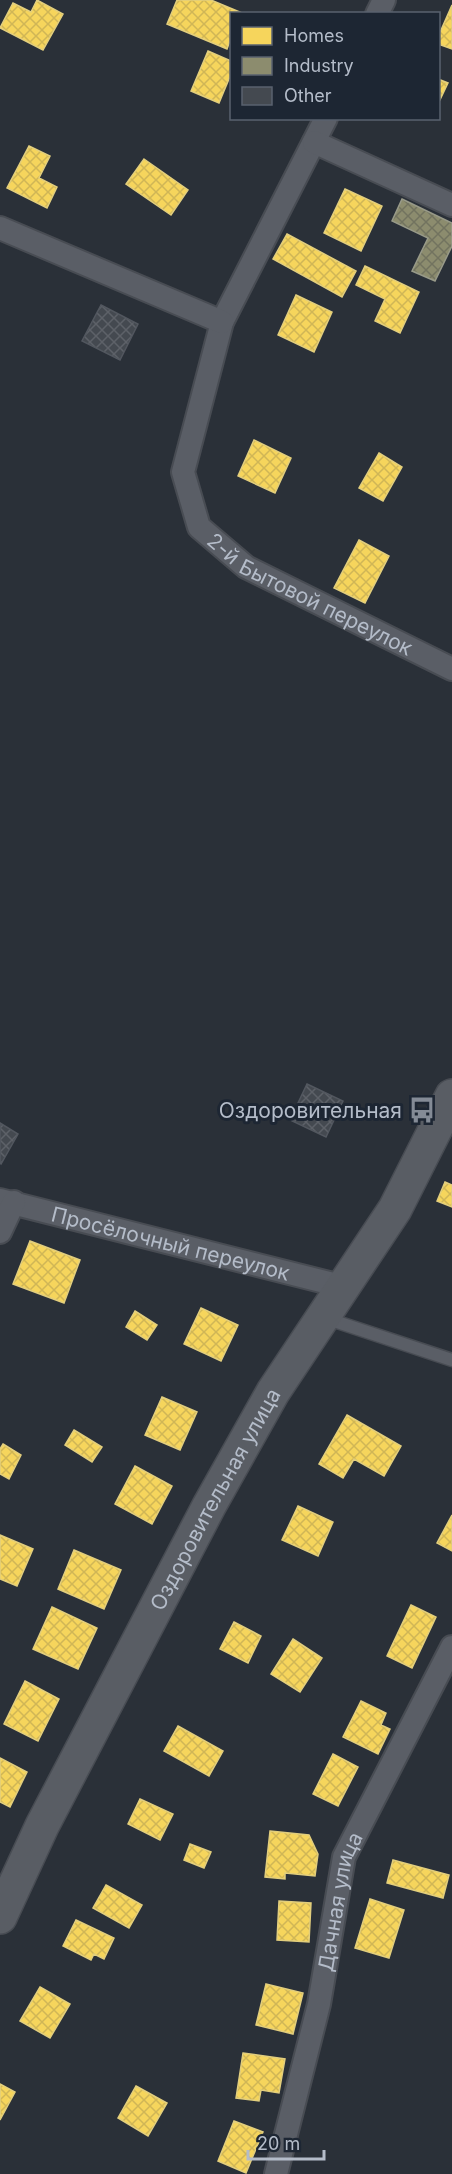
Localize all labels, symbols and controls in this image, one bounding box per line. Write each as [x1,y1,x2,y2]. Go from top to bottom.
legend [230,12,440,120]
text: Homes [284,25,344,46]
text: Industry [284,55,354,76]
text: Other [284,85,332,106]
street label: 2-й Бытовой переулок [203,527,417,660]
bus stop icon: Оздоровительная [407,1095,437,1125]
place label: Оздоровительная [219,1098,402,1123]
street label: Просёлочный переулок [49,1201,293,1285]
street label: Оздоровительная улица [144,1384,285,1614]
street label: Дачная улица [312,1827,367,1973]
scale bar [248,2123,324,2161]
text: 20 m [257,2133,300,2154]

